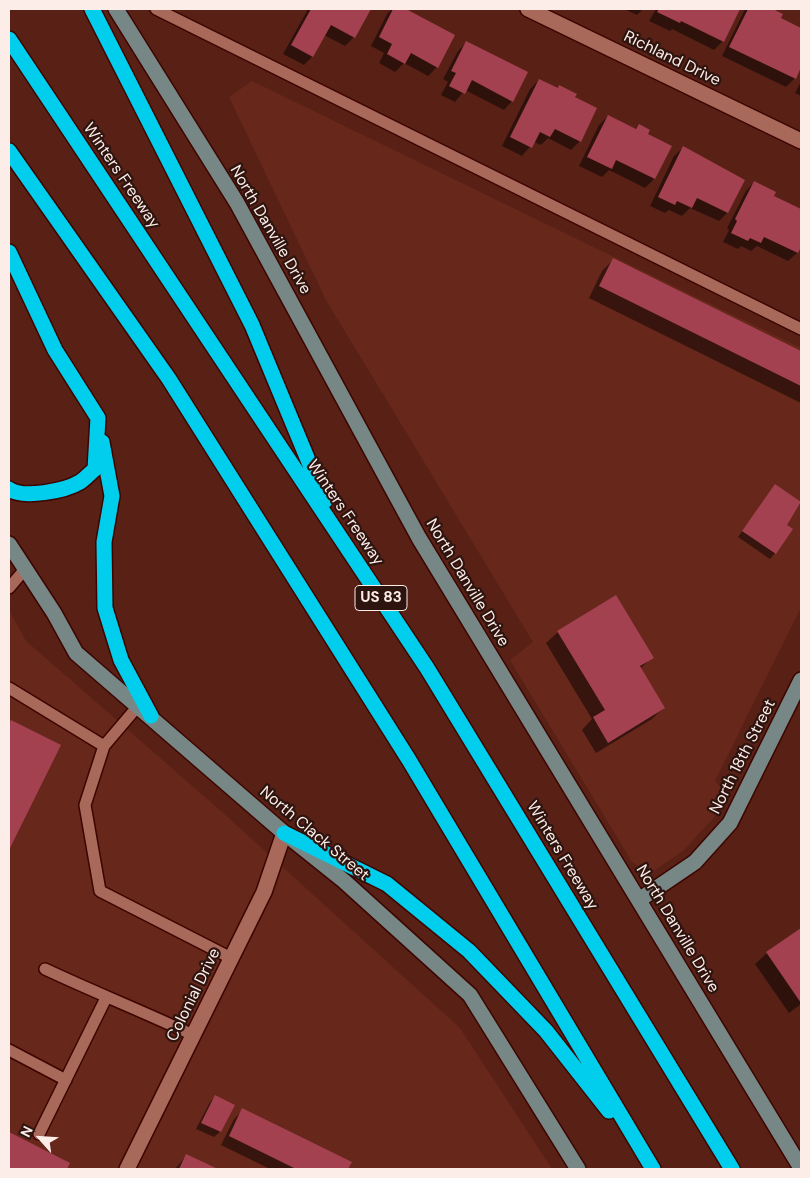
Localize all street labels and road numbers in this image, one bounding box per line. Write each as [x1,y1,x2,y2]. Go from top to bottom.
street label: Richland Drive [620,27,724,91]
street label: Winters Freeway [79,120,163,232]
street label: North Danville Drive [225,162,315,298]
street label: Winters Freeway [303,457,387,569]
street label: North Danville Drive [421,516,513,650]
road number: US 83 [355,586,407,610]
street label: North 18th Street [706,697,780,817]
street label: North Clack Street [255,783,373,885]
street label: Winters Freeway [522,798,602,914]
street label: North Danville Drive [631,862,723,996]
street label: Colonial Drive [163,945,225,1045]

